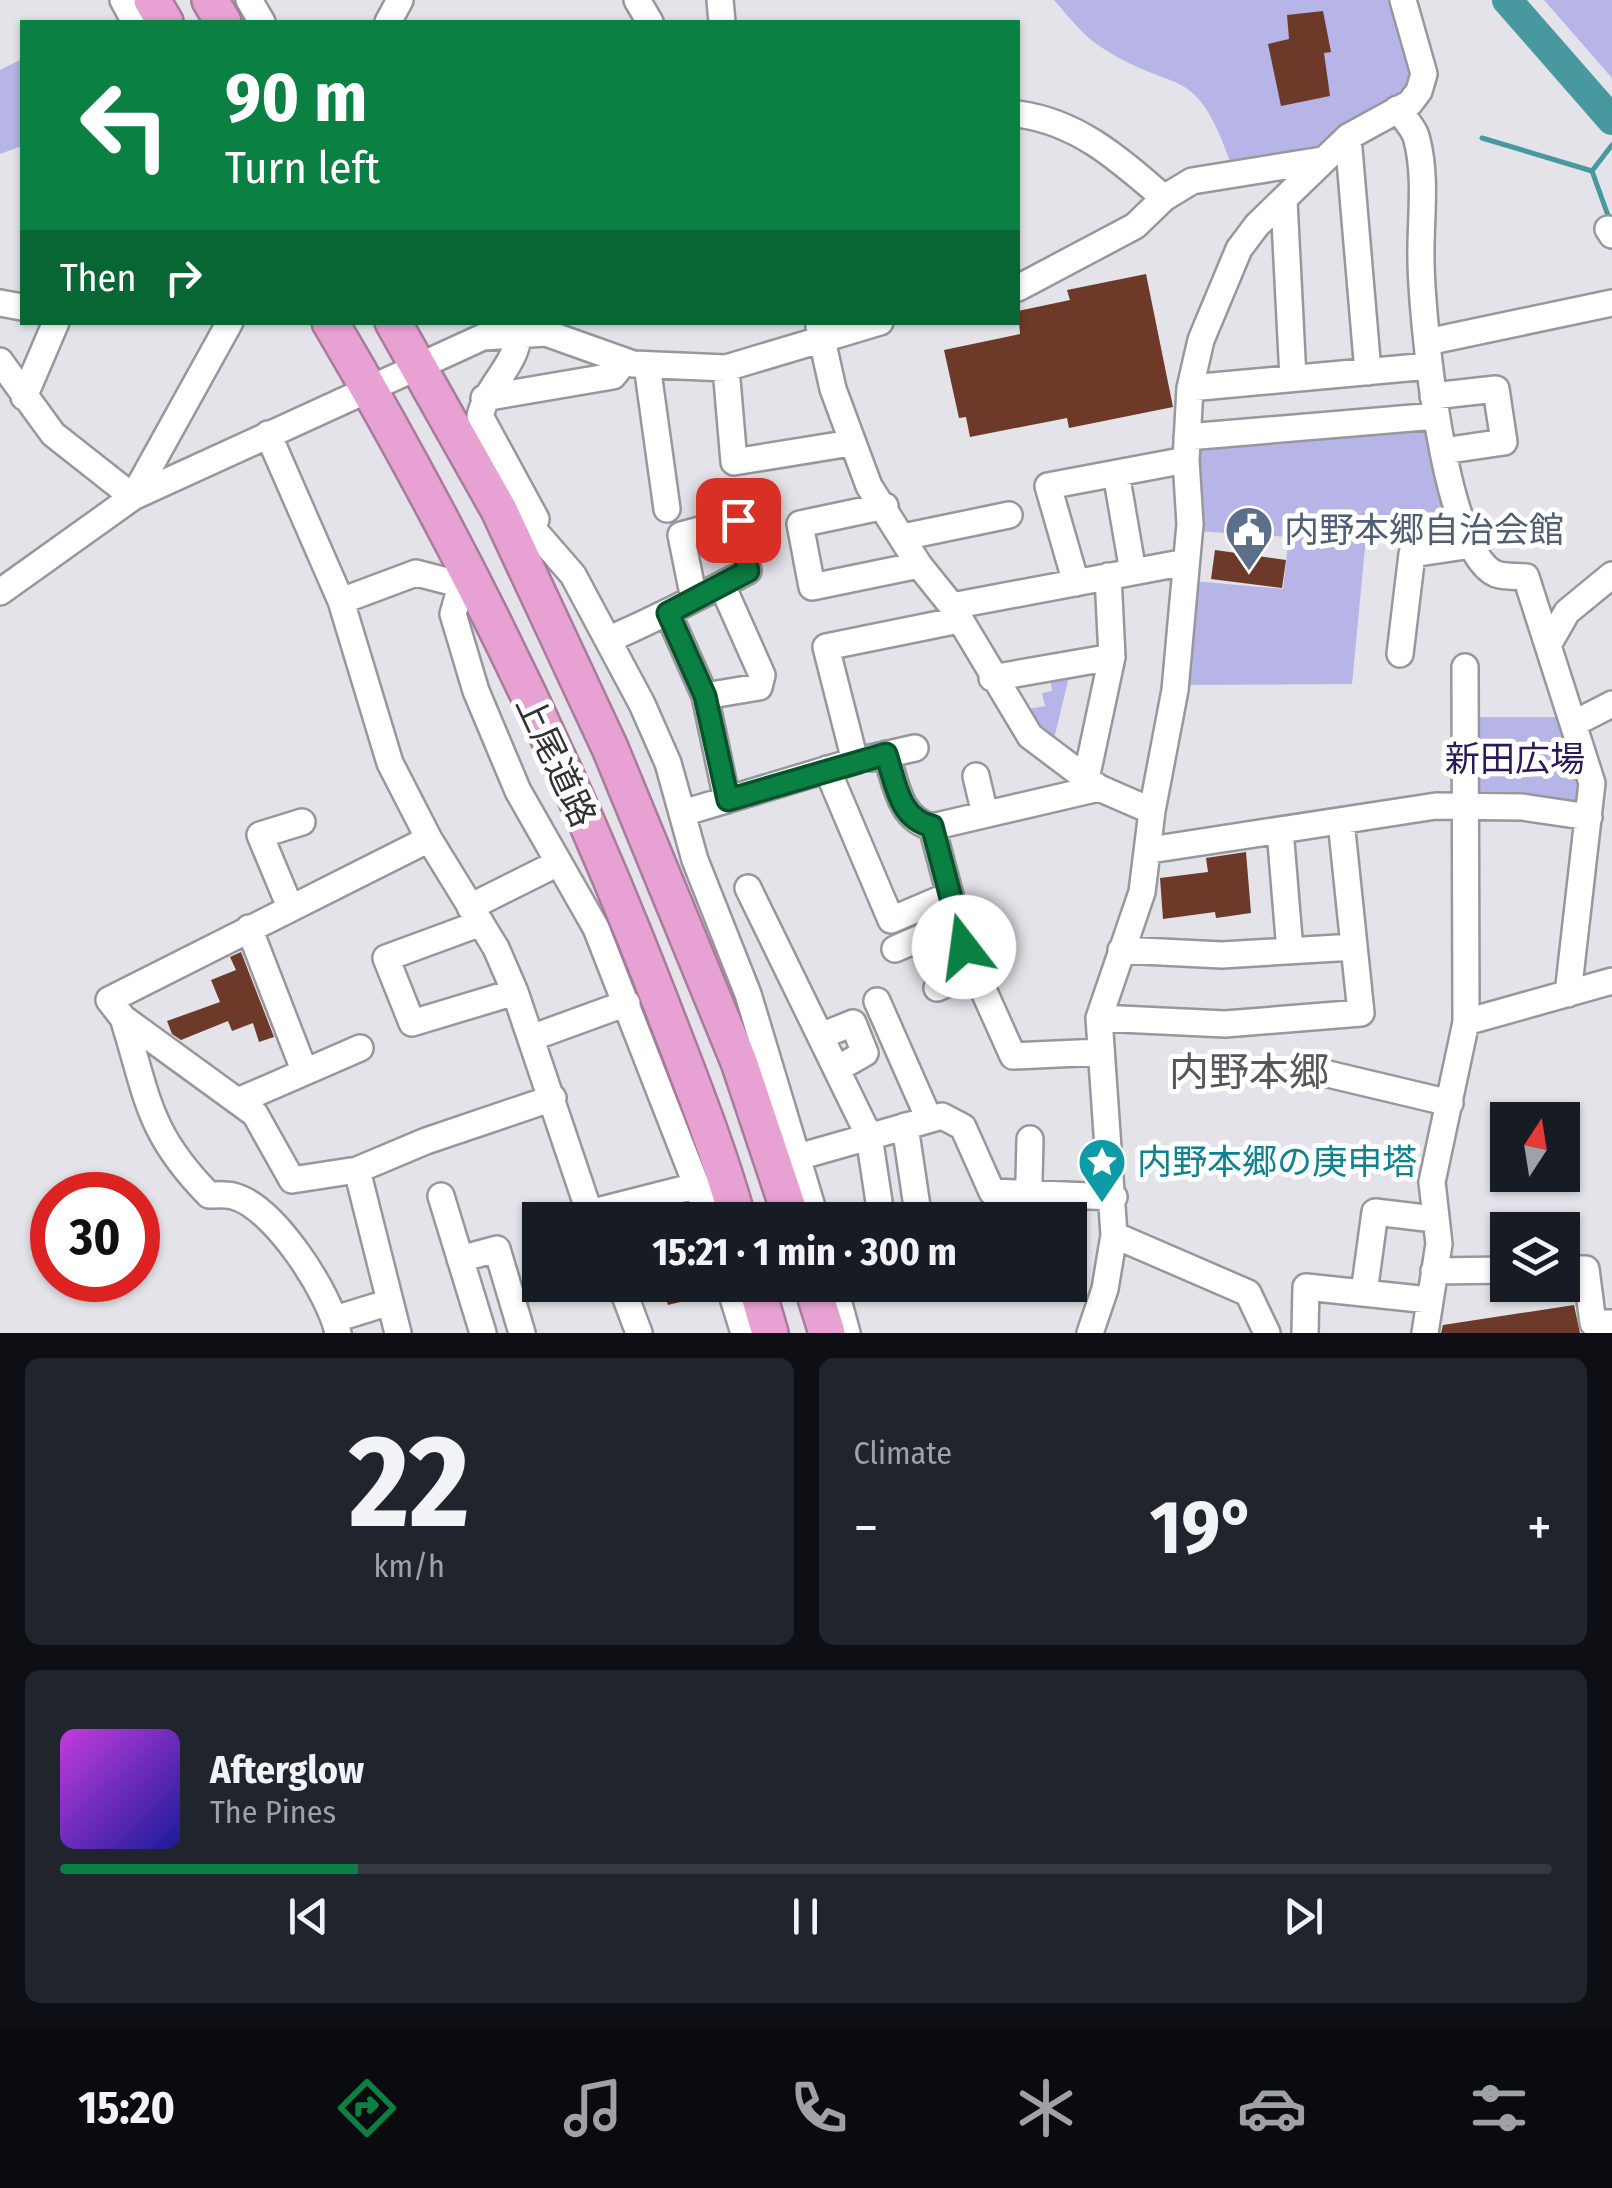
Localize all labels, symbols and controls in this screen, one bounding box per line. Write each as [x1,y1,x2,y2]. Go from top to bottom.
text: 90 m [225,56,367,140]
icon: left [60,60,190,190]
text: Turn left [225,141,380,195]
icon: right [156,250,211,305]
text: Then [60,255,136,301]
pin [696,478,781,563]
icon: arrive [711,493,766,548]
public building icon: 内野本郷自治会館 [1223,504,1275,572]
place label: 内野本郷自治会館 [1284,509,1564,551]
street label: 上尾道路 [507,689,605,833]
park label: 新田広場 [1445,738,1585,780]
position arrow [912,895,1016,999]
district label: 内野本郷 [1169,1049,1329,1097]
north arrow [1490,1102,1580,1192]
map controls [1490,1102,1580,1302]
place icon: 内野本郷の庚申塔 [1076,1136,1128,1204]
place label: 内野本郷の庚申塔 [1137,1141,1417,1183]
speed limit sign: 30 [30,1172,160,1302]
button: layers [1490,1212,1580,1302]
text: 15:21 · 1 min · 300 m [652,1229,957,1275]
text: 22 [349,1404,469,1560]
text: Climate [854,1434,952,1472]
text: 19° [1150,1483,1255,1573]
text: − [854,1495,878,1561]
text: + [1527,1495,1552,1561]
text: km/h [374,1547,445,1585]
text: Afterglow [210,1747,364,1793]
text: The Pines [210,1793,336,1831]
icon: previous [281,1889,336,1944]
icon: pause [778,1889,833,1944]
icon: next [1276,1889,1331,1944]
icon: directions [332,2073,402,2143]
icon: music [558,2073,628,2143]
icon: phone [784,2073,854,2143]
icon: climate [1011,2073,1081,2143]
icon: car [1237,2073,1307,2143]
icon: filters [1464,2073,1534,2143]
text: 15:20 [78,2081,175,2135]

